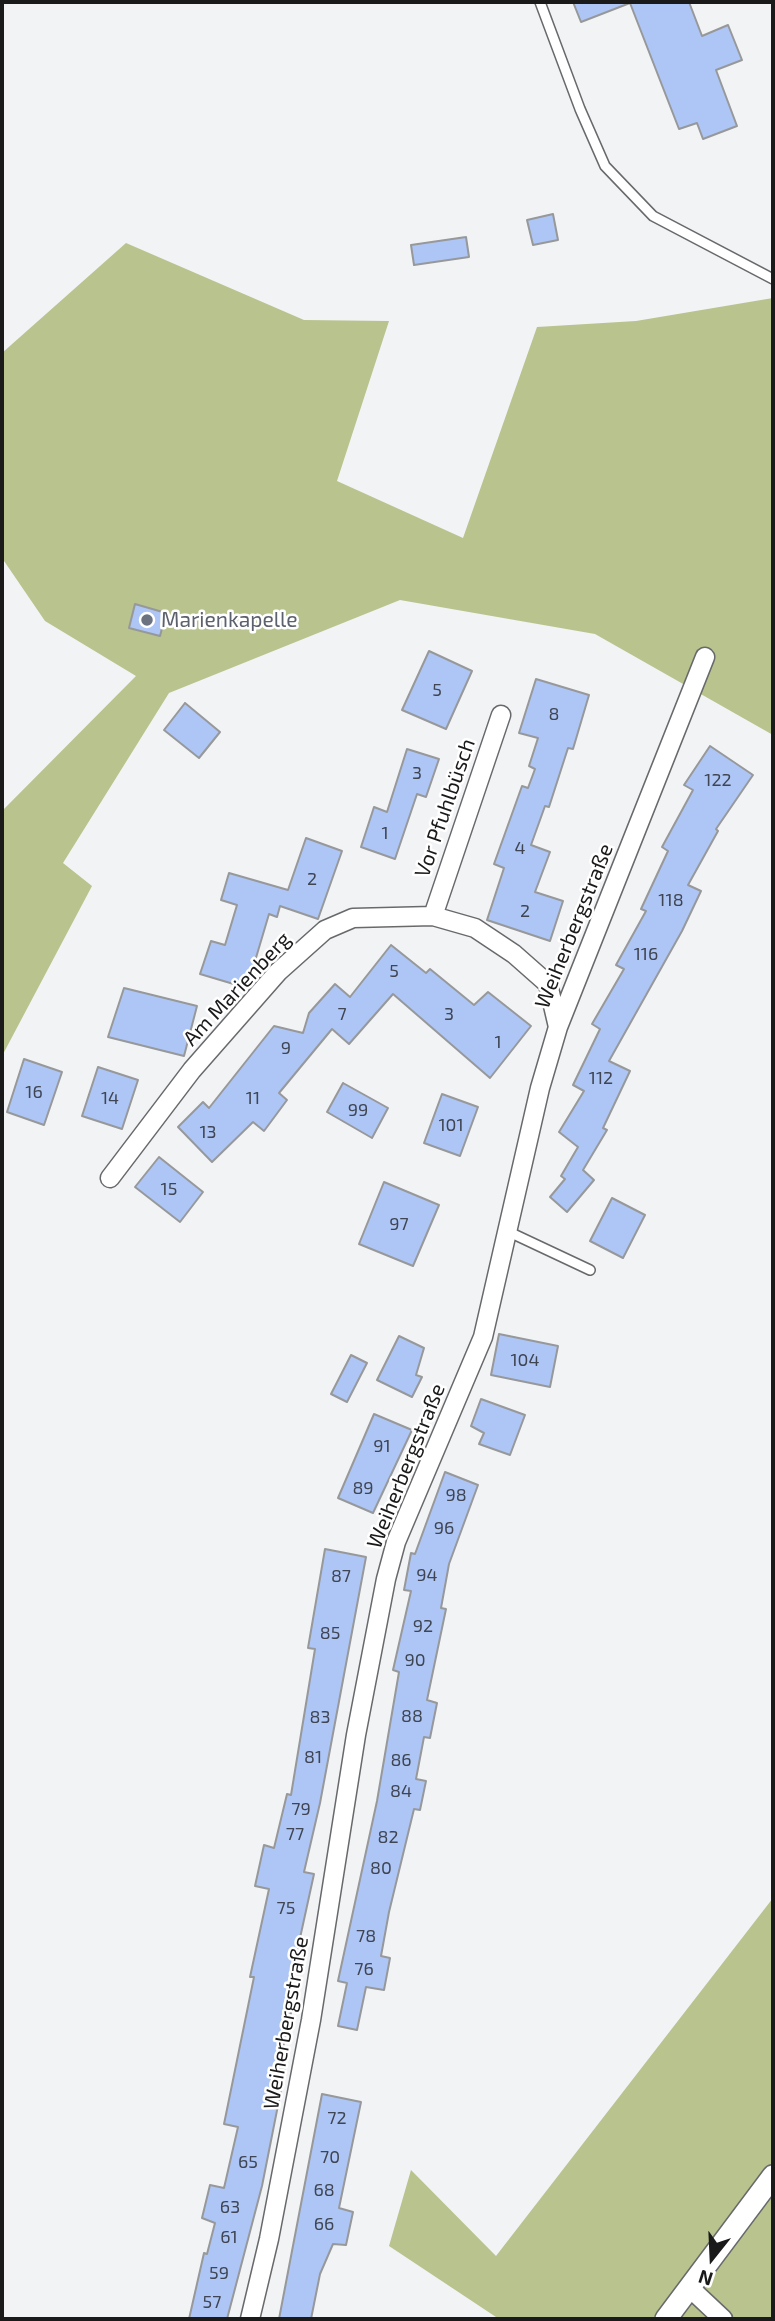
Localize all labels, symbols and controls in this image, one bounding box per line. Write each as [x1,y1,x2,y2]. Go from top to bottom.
place label: Marienkapelle [161,607,297,633]
marker: Marienkapelle [139,612,155,628]
house number: 5 [432,679,442,701]
house number: 8 [549,703,559,725]
street label: Vor Pfuhlbüsch [410,735,480,881]
house number: 3 [412,762,422,784]
house number: 122 [704,769,732,791]
house number: 1 [381,822,389,844]
house number: 4 [514,837,526,859]
street label: Weiherbergstraße [529,840,619,1012]
house number: 2 [307,868,317,890]
house number: 118 [658,889,684,911]
house number: 2 [520,900,530,922]
street label: Am Marienberg [178,927,296,1051]
house number: 116 [634,943,658,965]
house number: 5 [389,960,399,982]
house number: 7 [337,1003,347,1025]
house number: 3 [444,1003,454,1025]
house number: 1 [494,1031,502,1053]
house number: 9 [281,1037,291,1059]
house number: 112 [589,1067,613,1089]
house number: 16 [25,1081,43,1103]
house number: 14 [101,1087,119,1109]
house number: 11 [246,1087,260,1109]
house number: 99 [348,1099,368,1121]
house number: 101 [438,1114,464,1136]
house number: 13 [199,1121,217,1143]
house number: 15 [161,1178,177,1200]
house number: 97 [389,1213,409,1235]
house number: 104 [510,1349,540,1371]
street label: Weiherbergstraße [361,1380,451,1552]
house number: 91 [373,1435,391,1457]
house number: 89 [352,1477,374,1499]
house number: 98 [445,1484,467,1506]
house number: 96 [434,1517,454,1539]
house number: 94 [416,1564,438,1586]
house number: 87 [331,1565,351,1587]
house number: 92 [413,1615,433,1637]
house number: 85 [320,1622,340,1644]
house number: 90 [404,1649,426,1671]
house number: 88 [401,1705,423,1727]
house number: 83 [310,1706,330,1728]
house number: 81 [304,1746,322,1768]
house number: 86 [390,1749,412,1771]
house number: 84 [390,1780,412,1802]
house number: 79 [291,1798,311,1820]
house number: 77 [286,1823,304,1845]
house number: 82 [377,1826,399,1848]
house number: 80 [370,1857,392,1879]
house number: 75 [277,1897,295,1919]
house number: 78 [356,1925,376,1947]
street label: Weiherbergstraße [258,1935,314,2111]
house number: 76 [354,1958,374,1980]
house number: 72 [327,2107,347,2129]
house number: 70 [320,2146,340,2168]
house number: 65 [238,2151,258,2173]
house number: 68 [313,2179,335,2201]
house number: 63 [220,2196,240,2218]
house number: 66 [314,2213,334,2235]
north arrow [677,2223,747,2293]
house number: 61 [220,2226,238,2248]
house number: 59 [209,2262,229,2284]
text: N [695,2265,715,2292]
house number: 57 [203,2291,221,2313]

